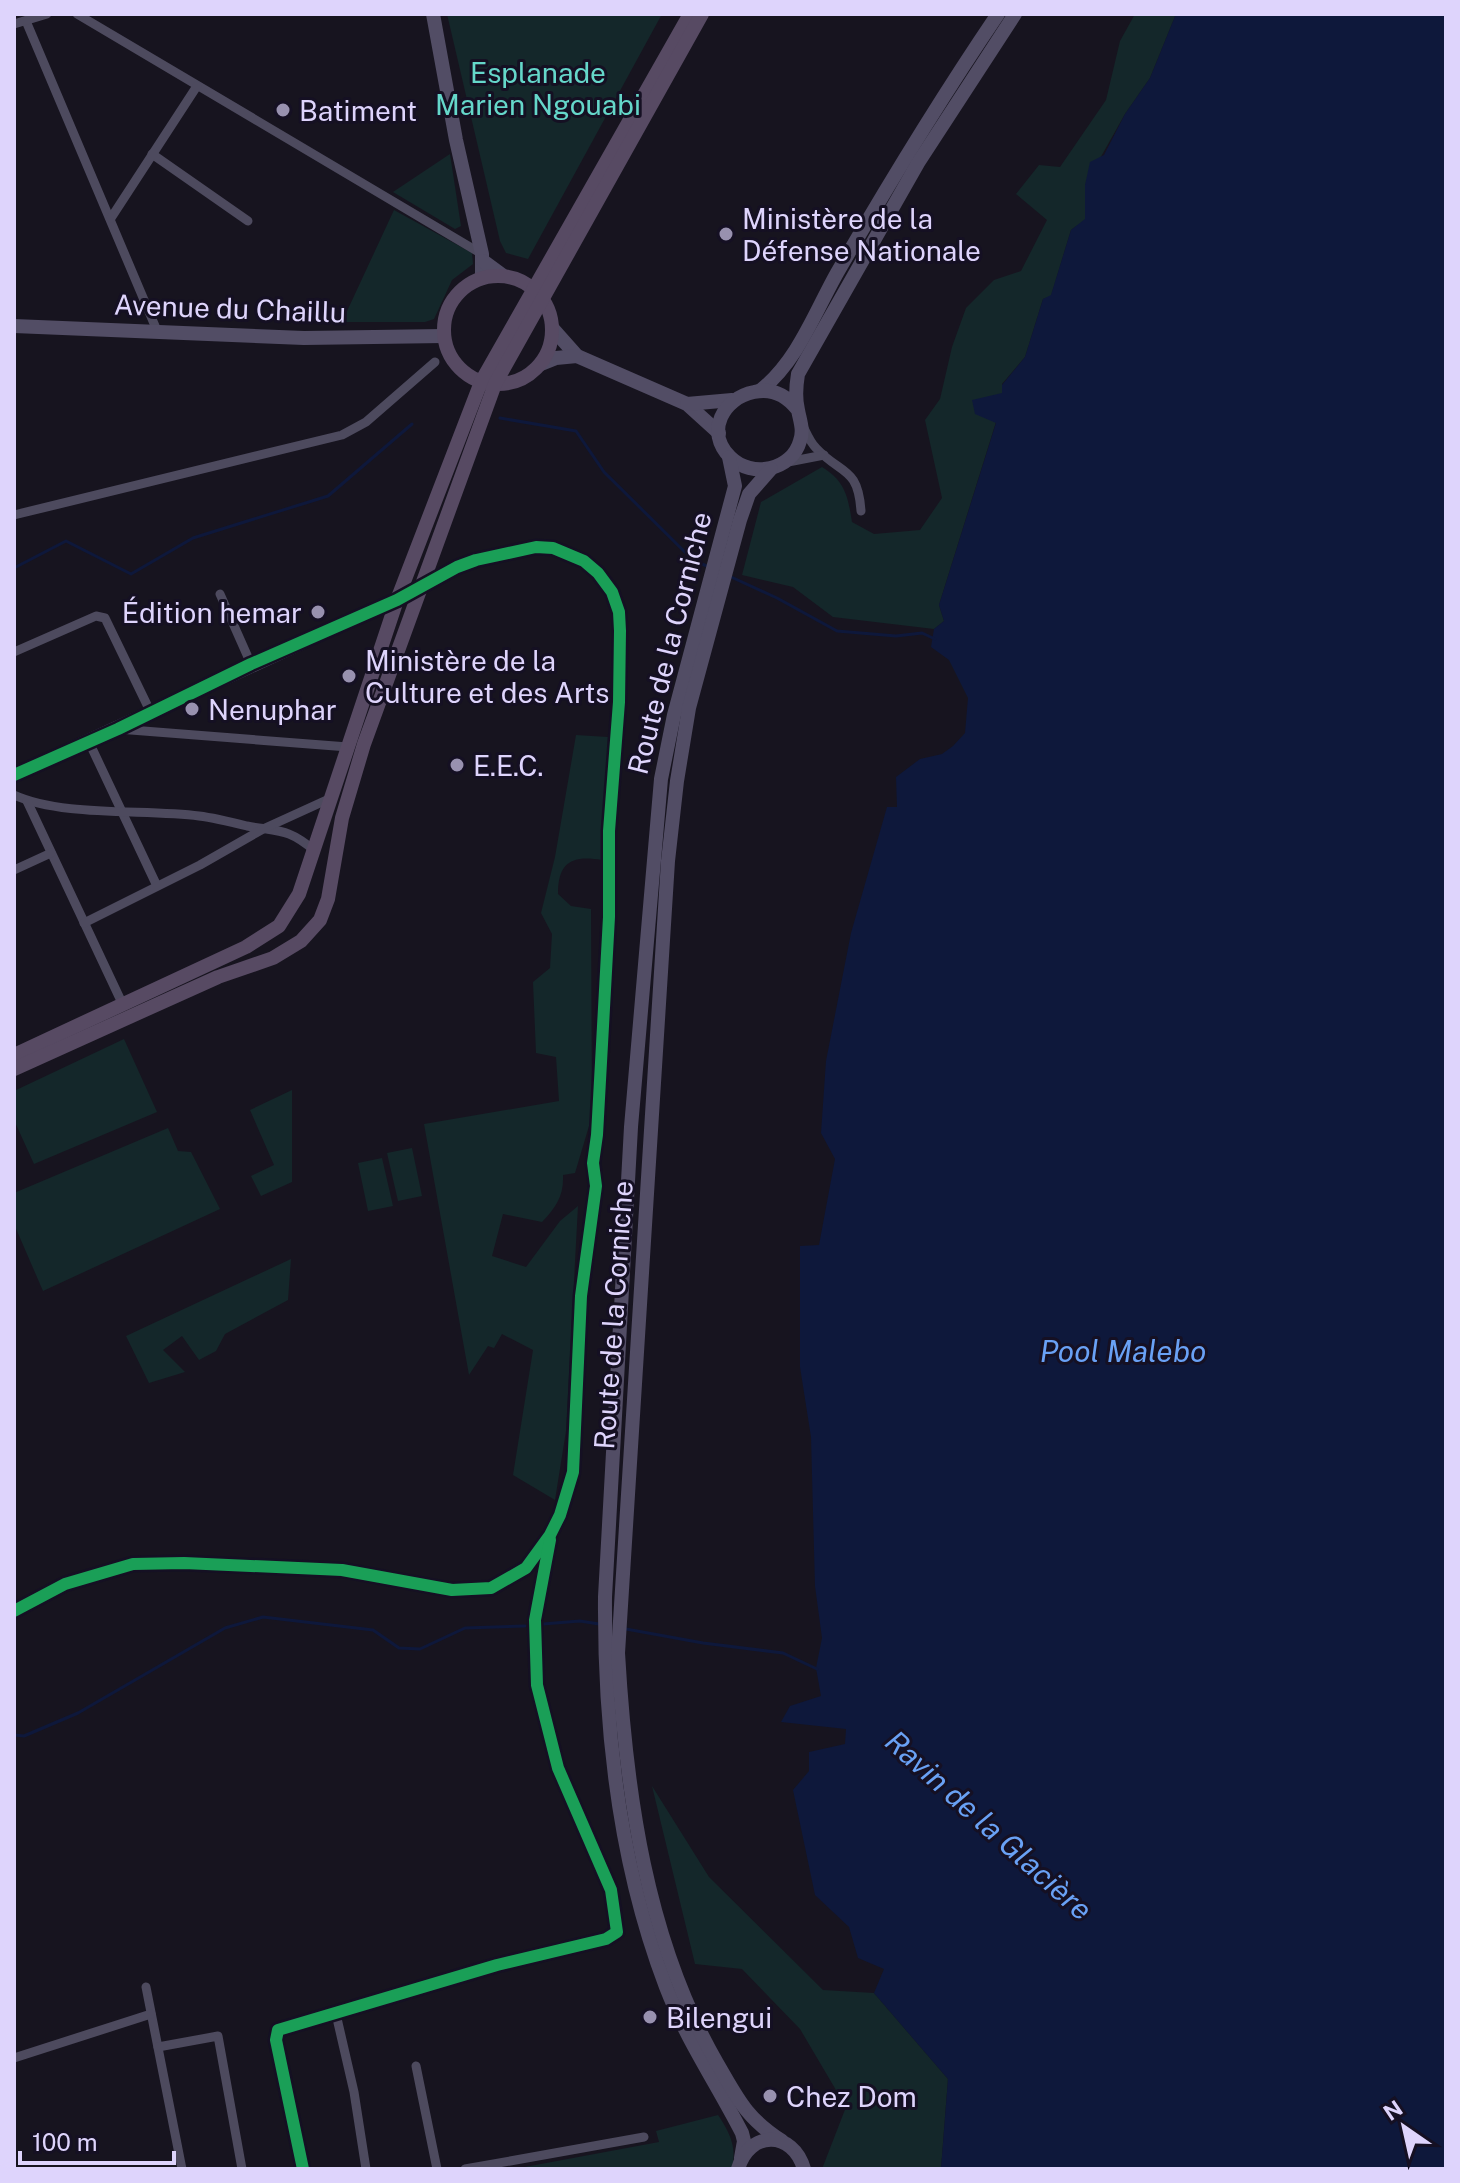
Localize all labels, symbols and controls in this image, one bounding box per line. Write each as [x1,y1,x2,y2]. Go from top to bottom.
park label: Esplanade Marien Ngouabi [435,56,641,121]
place label: Batiment [299,94,417,127]
marker: Batiment [274,101,292,119]
place label: Ministère de la Défense Nationale [742,202,981,267]
marker: Ministère de la Défense Nationale [717,225,735,243]
street label: Avenue du Chaillu [113,287,347,329]
street label: Route de la Corniche [620,508,718,778]
place label: Édition hemar [122,596,302,629]
marker: Édition hemar [309,603,327,621]
place label: Ministère de la Culture et des Arts [365,644,609,709]
marker: Ministère de la Culture et des Arts [340,667,358,685]
place label: Nenuphar [208,693,337,726]
marker: Nenuphar [183,700,201,718]
place label: E.E.C. [473,749,544,782]
marker: E.E.C. [448,756,466,774]
street label: Route de la Corniche [587,1180,639,1450]
water label: Pool Malebo [1040,1333,1206,1369]
water label: Ravin de la Glacière [878,1723,1100,1927]
place label: Bilengui [666,2001,772,2034]
marker: Bilengui [641,2008,659,2026]
place label: Chez Dom [786,2080,917,2113]
marker: Chez Dom [761,2087,779,2105]
north arrow [1364,2087,1444,2167]
text: N [1378,2095,1407,2126]
scale bar [20,2115,174,2165]
text: 100 m [32,2128,98,2156]

